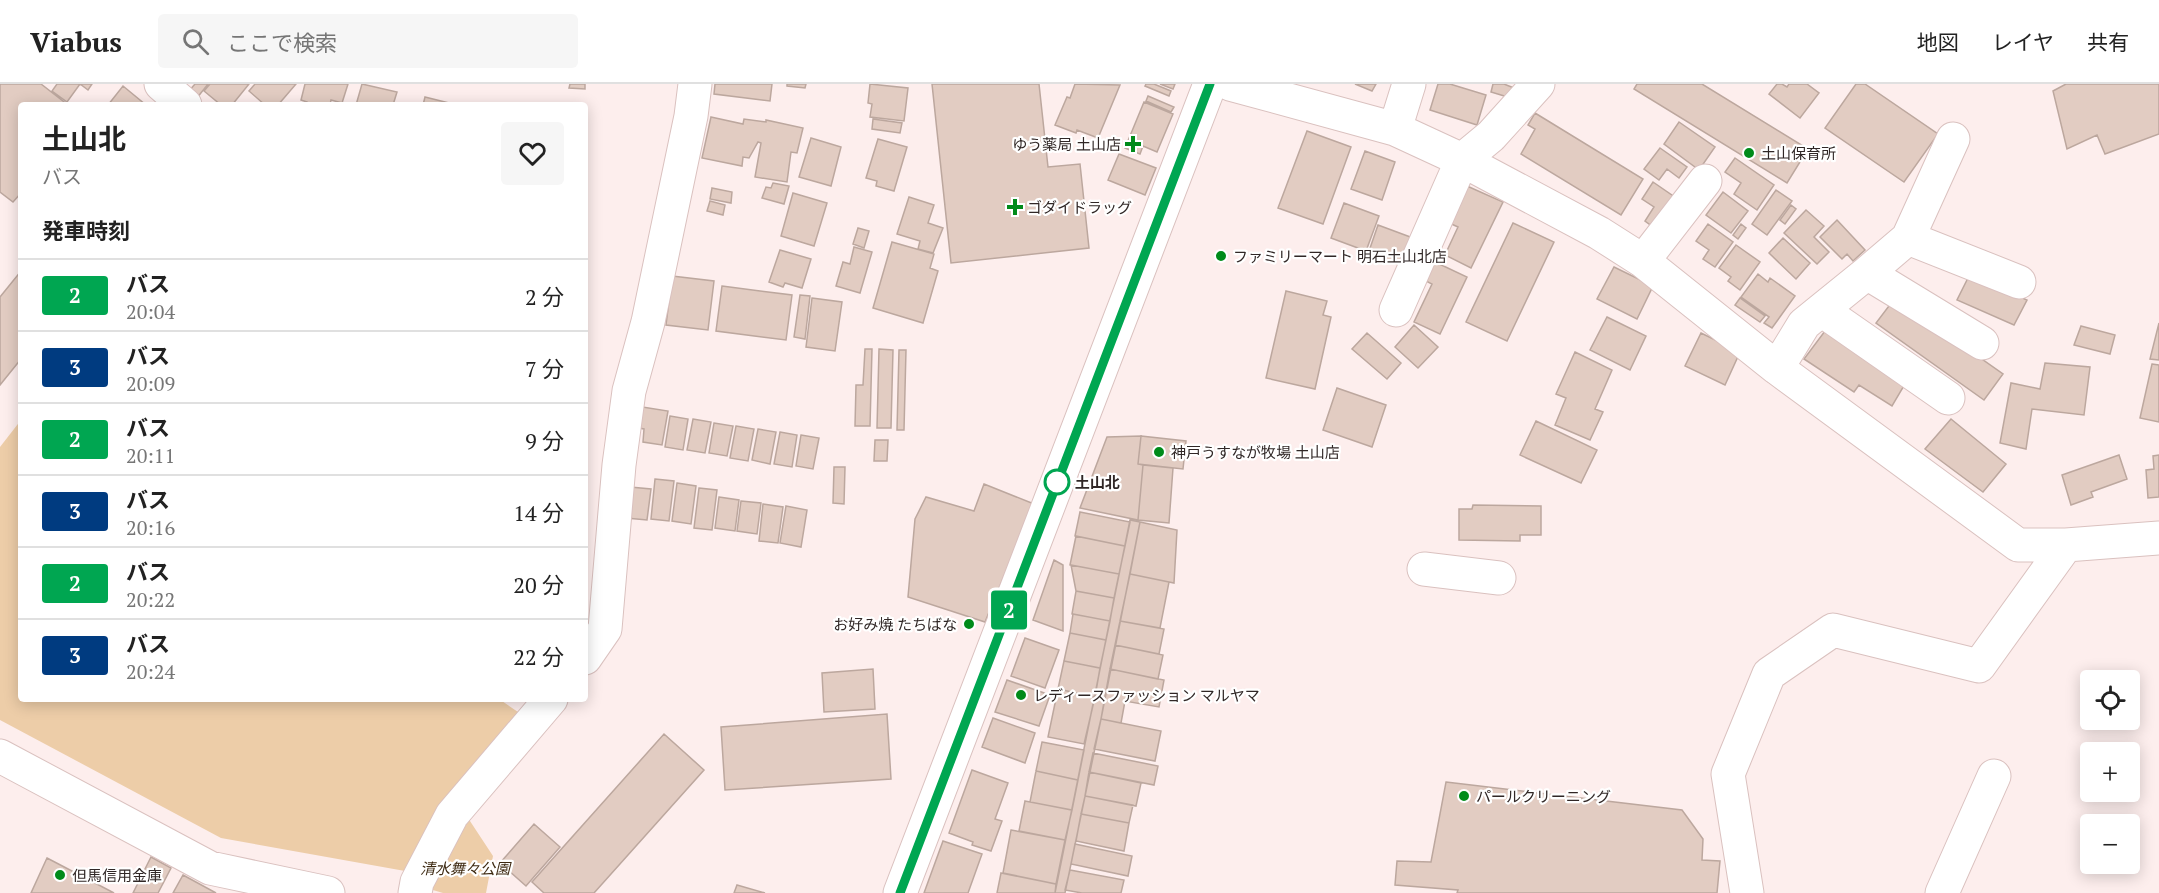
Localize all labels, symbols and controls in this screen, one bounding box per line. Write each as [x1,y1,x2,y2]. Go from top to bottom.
search box [158,14,578,68]
text: Viabus [30,23,122,60]
icon: search [179,25,212,58]
text: ここで検索 [227,28,337,57]
text: 地図 [1917,28,1959,56]
text: レイヤ [1992,28,2054,56]
text: 共有 [2087,28,2129,56]
text: 土山北 [42,120,126,157]
button: heart [501,122,564,185]
place label: ゆう薬局 土山店 [1012,134,1121,154]
marker: ゆう薬局 土山店 [1126,137,1140,151]
place label: 土山保育所 [1761,143,1836,163]
marker: 土山保育所 [1742,146,1756,160]
text: バス [42,163,82,190]
place label: ゴダイドラッグ [1027,197,1132,217]
marker: ゴダイドラッグ [1008,200,1022,214]
text: 発車時刻 [42,216,130,245]
place label: ファミリーマート 明石土山北店 [1233,246,1447,266]
marker: ファミリーマート 明石土山北店 [1214,249,1228,263]
text: バス [126,269,170,298]
text: 2 [69,281,81,309]
text: 2 分 [525,282,564,311]
text: 20:04 [126,298,175,325]
text: バス [126,341,170,370]
text: 3 [69,353,81,381]
text: 7 分 [525,354,564,383]
text: 20:09 [126,370,175,397]
text: バス [126,413,170,442]
text: 2 [69,425,81,453]
text: 9 分 [525,426,564,455]
text: 20:11 [126,442,175,469]
place label: 神戸うすなが牧場 土山店 [1171,442,1340,462]
marker: 神戸うすなが牧場 土山店 [1152,445,1166,459]
marker: 土山北 [1044,469,1070,495]
place label: 土山北 [1075,472,1120,492]
text: バス [126,485,170,514]
text: 3 [69,497,81,525]
text: 14 分 [513,498,564,527]
text: 20:16 [126,514,175,541]
text: バス [126,557,170,586]
text: 2 [69,569,81,597]
text: 20 分 [513,570,564,599]
text: 20:22 [126,586,175,613]
line badge: 2 [990,590,1028,630]
text: 2 [1003,596,1015,624]
place label: お好み焼 たちばな [833,614,957,634]
marker: お好み焼 たちばな [962,617,976,631]
text: バス [126,629,170,658]
text: 3 [69,641,81,669]
text: 22 分 [513,642,564,671]
text: 20:24 [126,658,175,685]
map controls [2080,670,2140,874]
button: locate [2080,670,2140,730]
place label: レディースファッション マルヤマ [1033,685,1260,705]
marker: レディースファッション マルヤマ [1014,688,1028,702]
button: + [2080,742,2140,802]
place label: パールクリーニング [1476,786,1611,806]
marker: パールクリーニング [1457,789,1471,803]
button: − [2080,814,2140,874]
park label: 清水舞々公園 [420,858,512,878]
place label: 但馬信用金庫 [72,865,162,885]
marker: 但馬信用金庫 [53,868,67,882]

